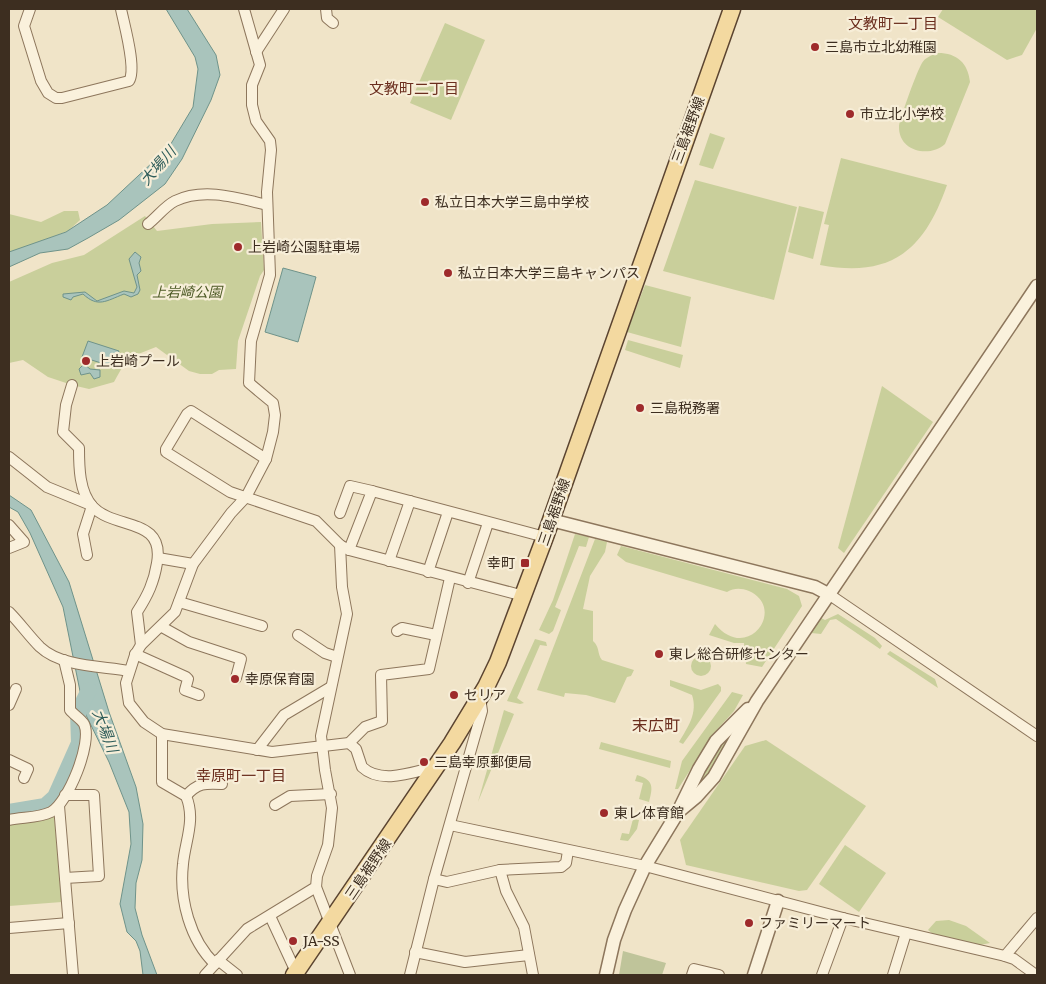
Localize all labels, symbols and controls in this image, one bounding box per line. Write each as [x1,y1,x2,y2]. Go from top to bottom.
district label: 文教町一丁目 [848,14,938,33]
place label: 三島市立北幼稚園 [825,38,937,56]
marker: 三島市立北幼稚園 [809,41,821,53]
district label: 文教町二丁目 [369,79,459,98]
street label: 三島裾野線 [668,94,708,166]
place label: 市立北小学校 [860,105,944,123]
marker: 市立北小学校 [844,108,856,120]
water label: 大場川 [136,141,181,189]
place label: 私立日本大学三島中学校 [435,193,589,211]
marker: 私立日本大学三島中学校 [419,196,431,208]
place label: 上岩崎公園駐車場 [248,238,360,256]
marker: 上岩崎公園駐車場 [232,241,244,253]
place label: 私立日本大学三島キャンパス [458,264,640,282]
marker: 私立日本大学三島キャンパス [442,267,454,279]
park label: 上岩崎公園 [152,283,224,301]
place label: 上岩崎プール [96,352,180,370]
marker: 上岩崎プール [80,355,92,367]
place label: 三島税務署 [650,399,720,417]
marker: 三島税務署 [634,402,646,414]
street label: 三島裾野線 [534,476,574,548]
place label: 幸町 [487,554,515,572]
marker: 幸町 [519,557,531,569]
place label: 東レ総合研修センター [669,645,809,663]
marker: 東レ総合研修センター [653,648,665,660]
place label: 幸原保育園 [245,670,315,688]
marker: 幸原保育園 [229,673,241,685]
place label: セリア [464,686,506,704]
marker: セリア [448,689,460,701]
water label: 大場川 [89,706,123,757]
district label: 末広町 [632,715,680,735]
place label: 三島幸原郵便局 [434,753,532,771]
marker: 三島幸原郵便局 [418,756,430,768]
district label: 幸原町一丁目 [196,766,286,785]
place label: 東レ体育館 [614,804,684,822]
marker: 東レ体育館 [598,807,610,819]
street label: 三島裾野線 [341,835,395,903]
place label: ファミリーマート [759,914,871,932]
marker: ファミリーマート [743,917,755,929]
place label: JA-SS [302,932,340,950]
marker: JA-SS [287,935,299,947]

